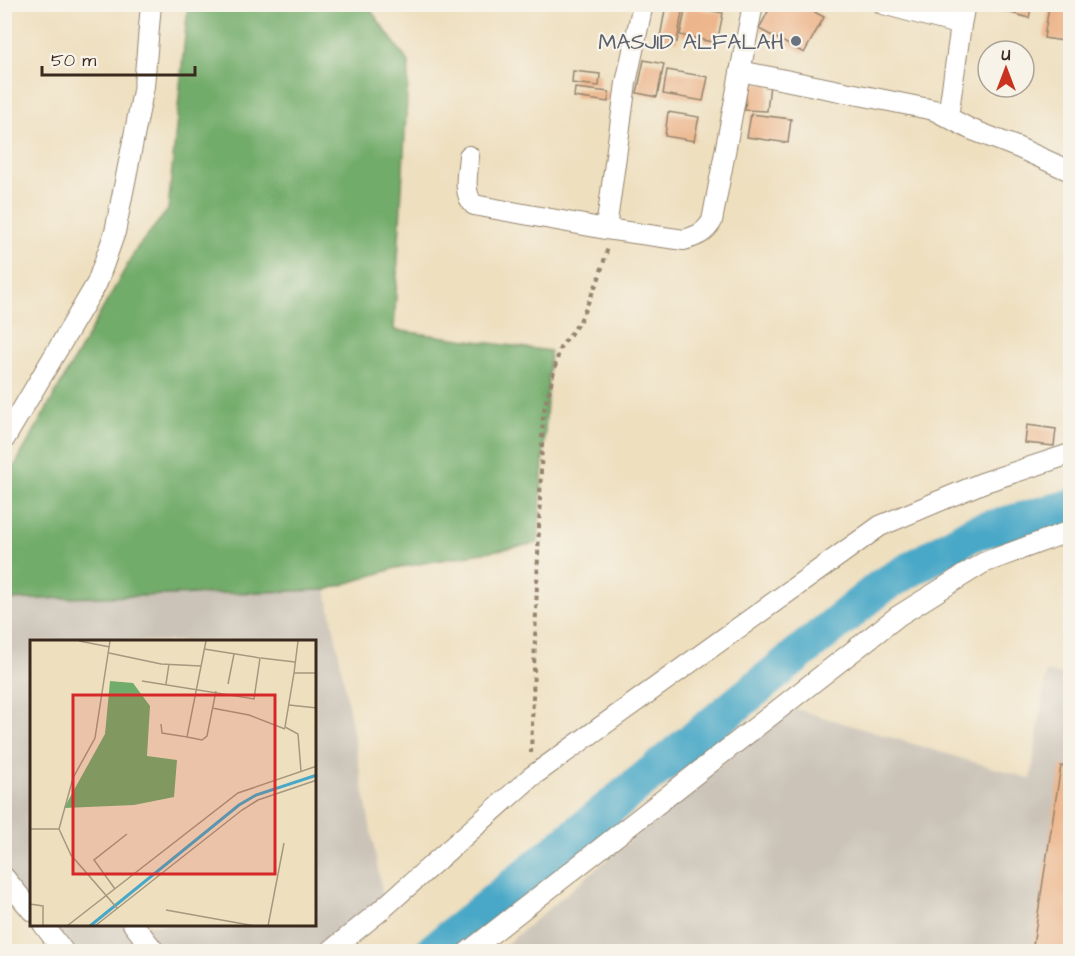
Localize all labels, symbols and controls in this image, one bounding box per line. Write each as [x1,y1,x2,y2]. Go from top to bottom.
place label: MASJID ALFALAH [598,27,784,58]
marker: MASJID ALFALAH [789,34,803,48]
scale bar [42,39,195,77]
north arrow [976,39,1036,99]
text: U [1002,44,1011,66]
text: 50 m [51,48,96,73]
inset map [30,640,316,926]

